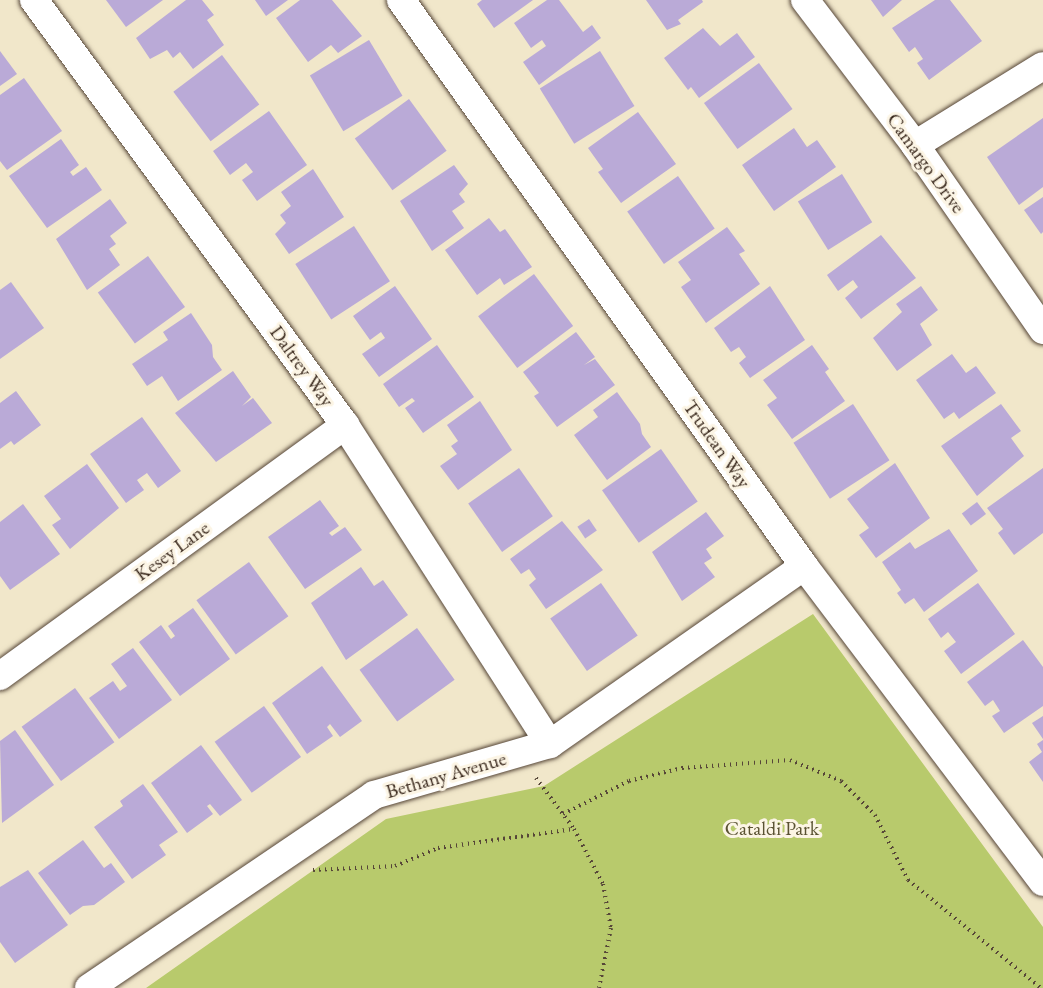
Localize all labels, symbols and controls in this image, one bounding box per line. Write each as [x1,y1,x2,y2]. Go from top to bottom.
street label: Camargo Drive [882,108,970,218]
street label: Daltrey Way [265,321,339,411]
street label: Trudean Way [678,395,756,493]
street label: Kesey Lane [130,516,214,586]
street label: Bethany Avenue [383,746,509,804]
park label: Cataldi Park [725,816,819,840]

